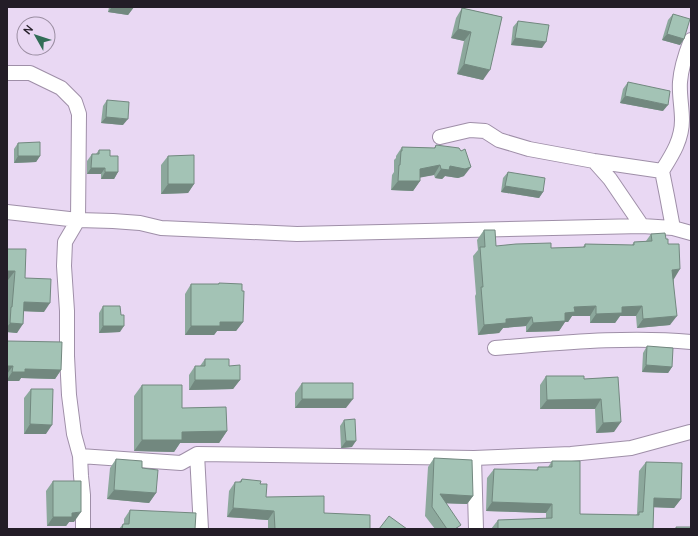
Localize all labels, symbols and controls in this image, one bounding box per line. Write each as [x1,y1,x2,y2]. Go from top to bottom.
north arrow [16,16,56,56]
text: N [20,22,36,37]

